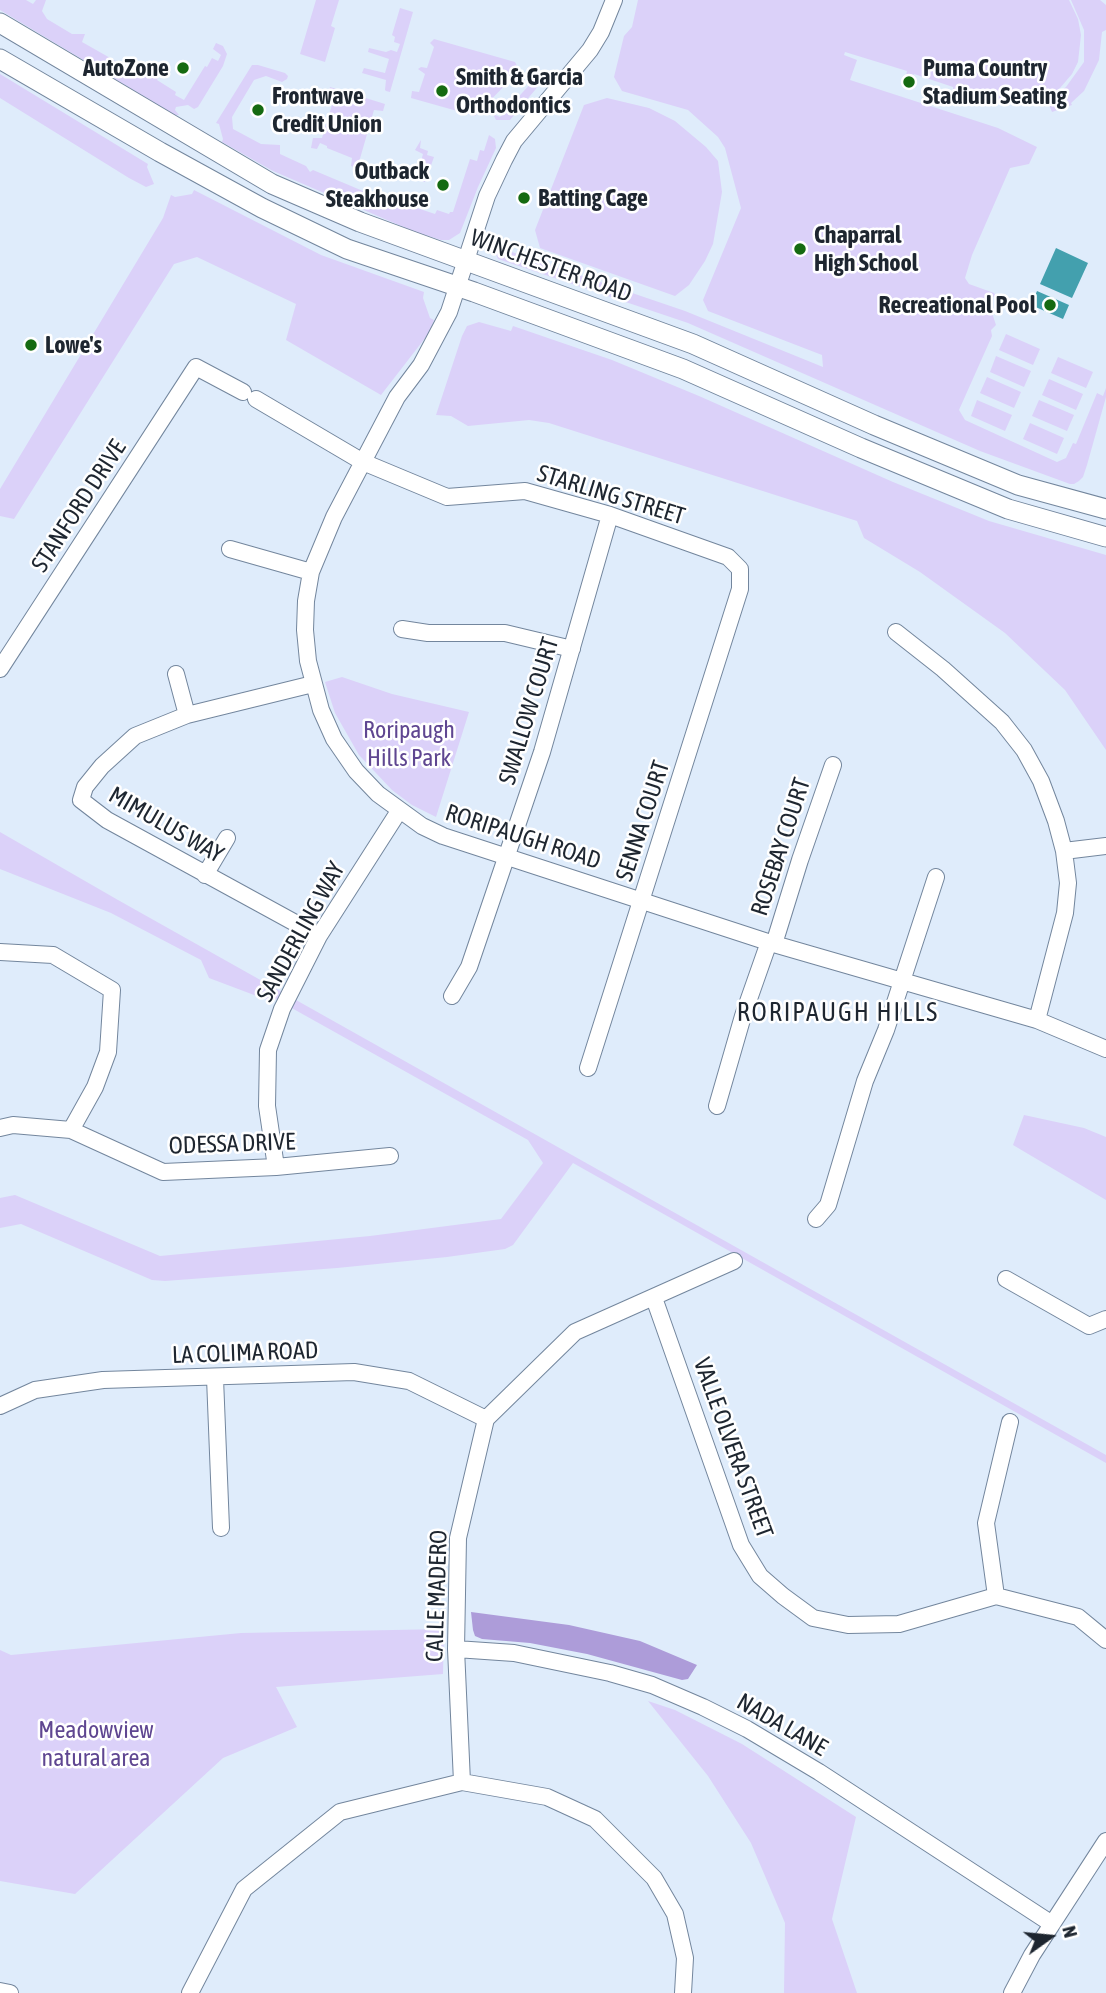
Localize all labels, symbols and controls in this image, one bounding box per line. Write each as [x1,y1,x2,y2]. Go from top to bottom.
place label: AutoZone [83,54,169,82]
place label: Puma Country Stadium Seating [923,54,1067,110]
marker: AutoZone [175,60,191,76]
place label: Smith & Garcia Orthodontics [456,63,583,119]
marker: Puma Country Stadium Seating [901,74,917,90]
place label: Frontwave Credit Union [272,82,382,138]
marker: Smith & Garcia Orthodontics [434,83,450,99]
marker: Frontwave Credit Union [250,102,266,118]
place label: Outback Steakhouse [326,157,429,213]
marker: Outback Steakhouse [435,177,451,193]
place label: Batting Cage [538,184,648,212]
marker: Batting Cage [516,190,532,206]
place label: Chaparral High School [814,221,918,277]
street label: WINCHESTER ROAD [466,223,636,309]
marker: Chaparral High School [792,241,808,257]
place label: Recreational Pool [879,291,1036,319]
marker: Recreational Pool [1042,297,1058,313]
place label: Lowe's [45,331,102,359]
marker: Lowe's [23,337,39,353]
street label: STANFORD DRIVE [26,435,132,577]
street label: STARLING STREET [534,459,688,531]
street label: SWALLOW COURT [493,634,565,788]
park label: Roripaugh Hills Park [363,716,455,772]
street label: SENNA COURT [610,757,676,885]
street label: ROSEBAY COURT [745,775,817,919]
street label: MIMULUS WAY [104,781,228,869]
street label: RORIPAUGH ROAD [442,798,604,876]
street label: SANDERLING WAY [251,857,351,1007]
district label: RORIPAUGH HILLS [739,997,937,1029]
street label: ODESSA DRIVE [168,1127,296,1161]
street label: LA COLIMA ROAD [171,1336,319,1370]
street label: VALLE OLVERA STREET [687,1354,779,1542]
street label: CALLE MADERO [420,1530,454,1662]
street label: NADA LANE [732,1688,832,1762]
park label: Meadowview natural area [38,1716,154,1772]
north arrow [1015,1902,1085,1972]
text: N [1058,1923,1082,1940]

